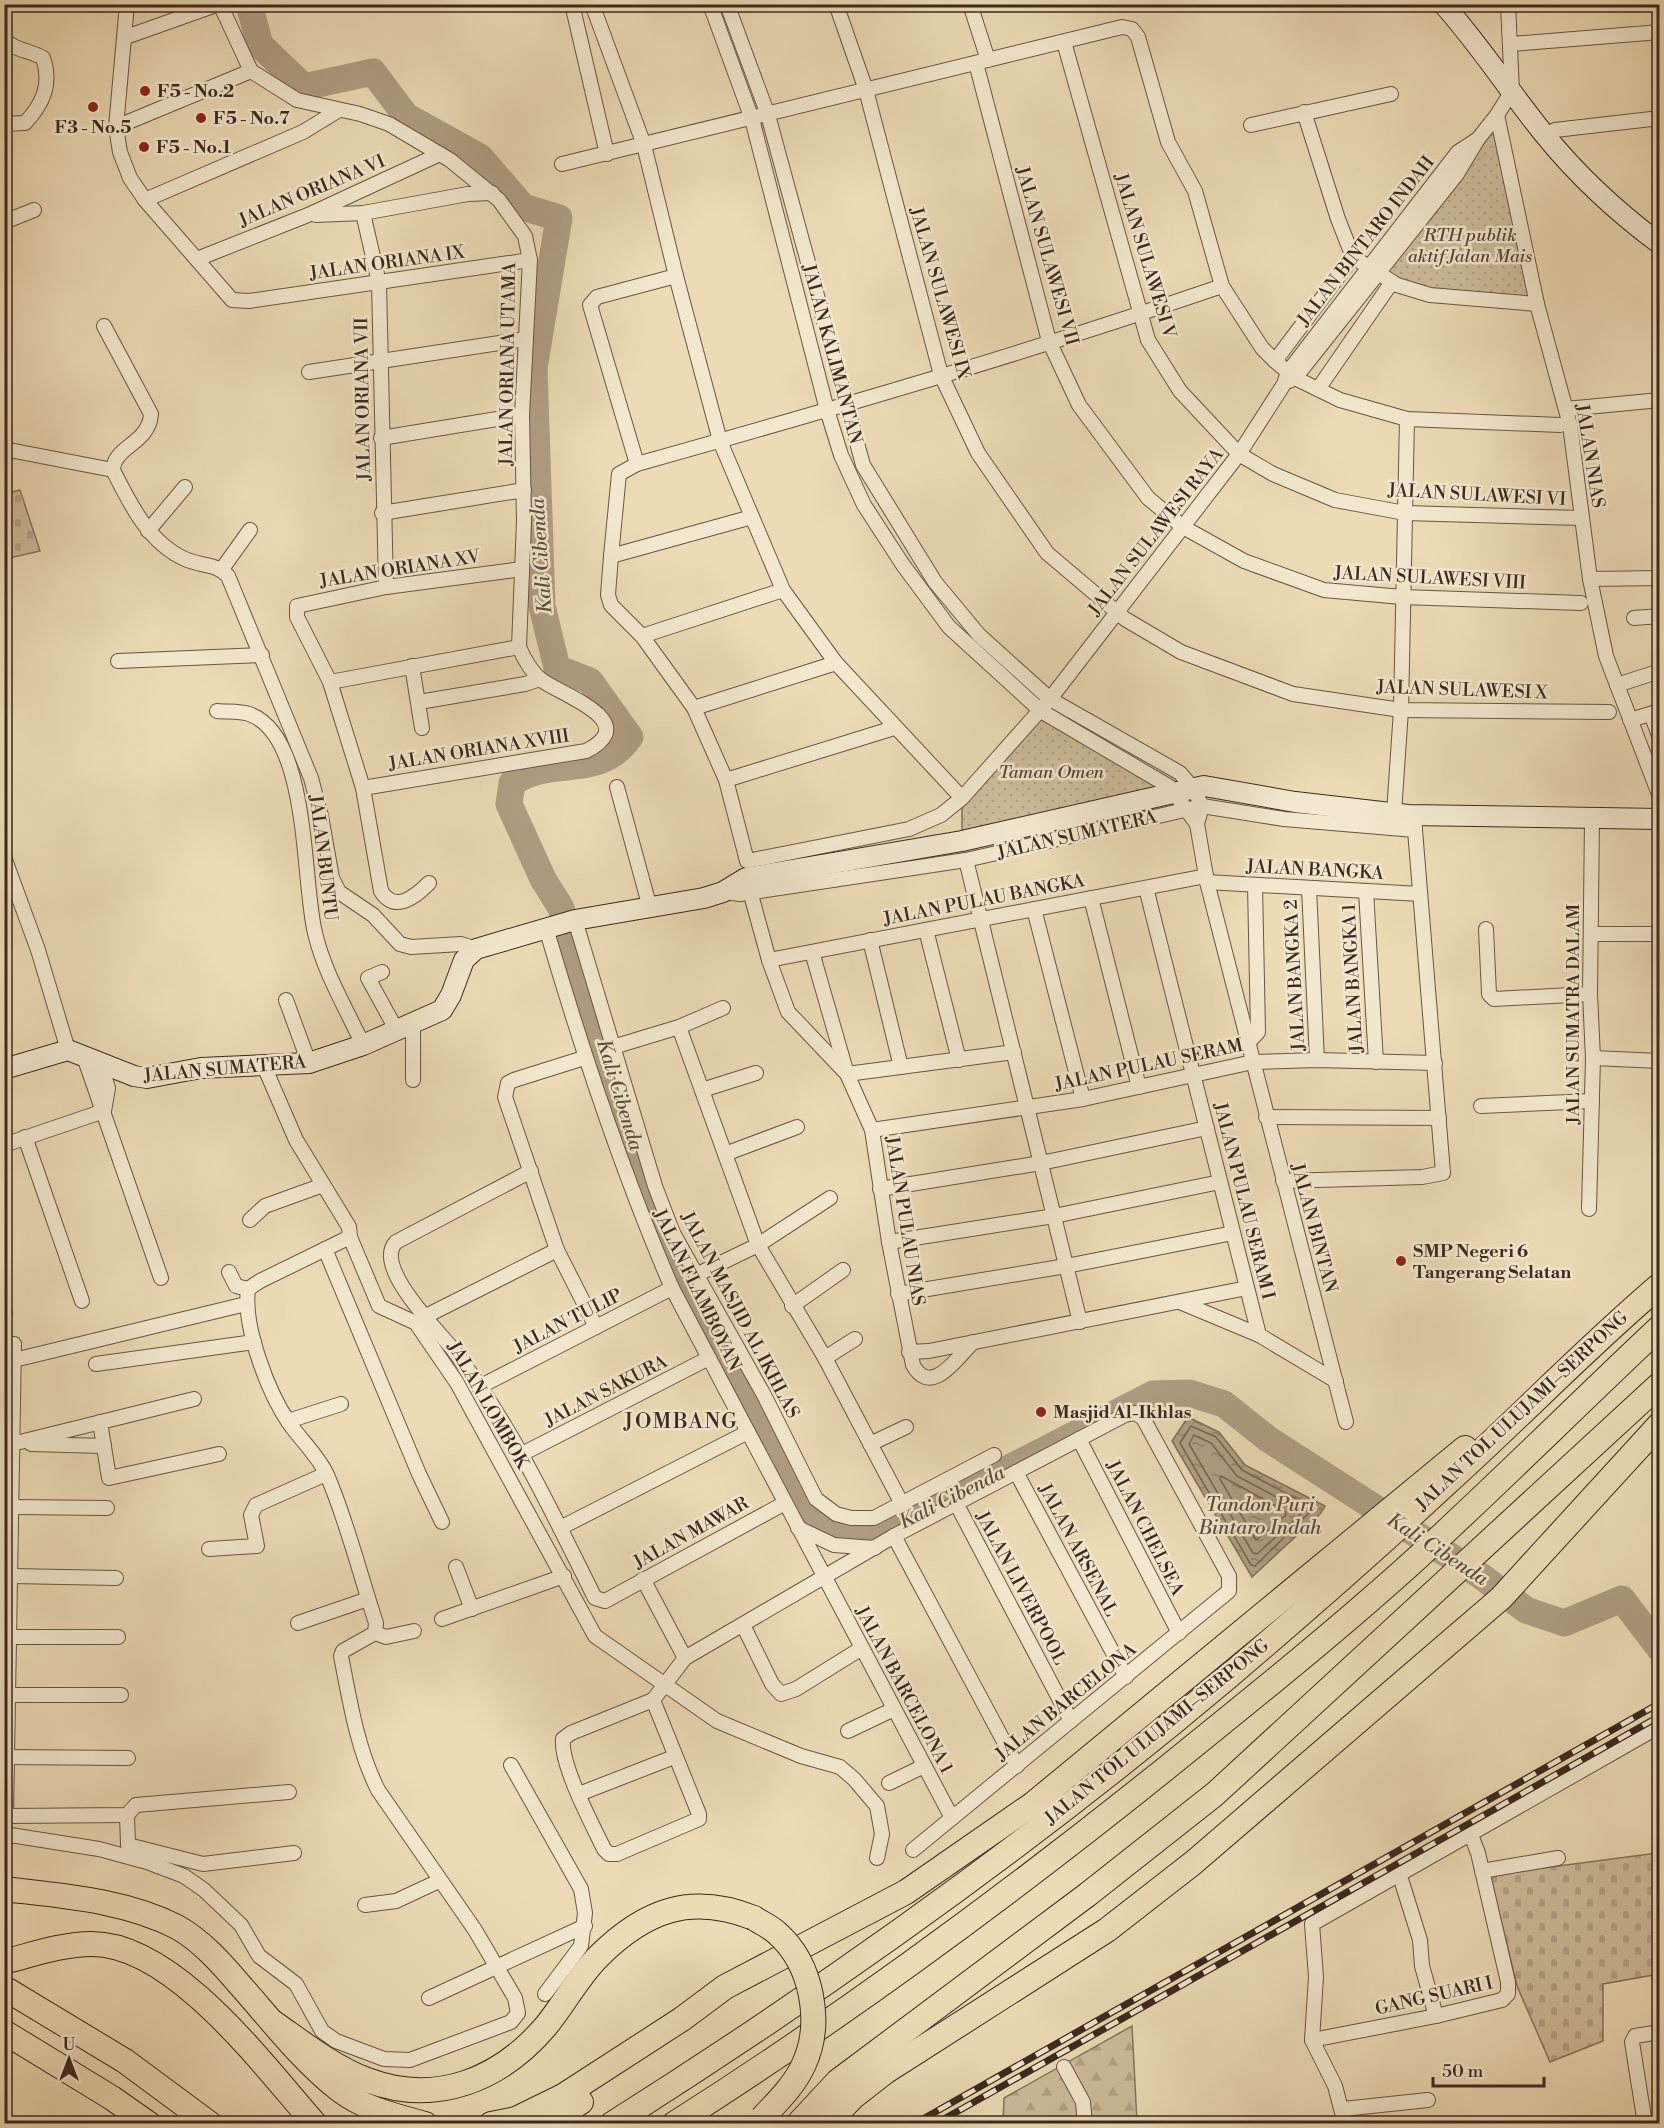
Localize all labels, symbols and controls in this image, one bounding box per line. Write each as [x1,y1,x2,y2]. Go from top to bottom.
place label: F5 - No.2 [157,80,234,103]
marker: F5 - No.2 [138,84,152,98]
marker: F3 - No.5 [86,100,100,114]
place label: F5 - No.7 [213,107,290,130]
marker: F5 - No.7 [194,111,208,125]
place label: F3 - No.5 [55,116,131,139]
place label: F5 - No.1 [156,136,231,159]
marker: F5 - No.1 [137,140,151,154]
street label: JALAN ORIANA VI [234,150,389,233]
street label: JALAN BINTARO INDAH [1292,151,1440,331]
street label: JALAN SULAWESI VII [1010,163,1084,348]
street label: JALAN SULAWESI V [1109,170,1181,341]
street label: JALAN SULAWESI IX [904,204,976,382]
park label: RTH publik aktif Jalan Mais [1408,224,1532,268]
street label: JALAN ORIANA IX [307,241,467,285]
street label: JALAN KALIMANTAN [797,261,867,447]
street label: JALAN ORIANA UTAMA [495,262,521,467]
street label: JALAN ORIANA VII [350,317,376,482]
street label: JALAN NIAS [1570,401,1610,510]
street label: JALAN SULAWESI RAYA [1083,443,1229,621]
street label: JALAN SULAWESI VI [1386,479,1567,511]
water label: Kali Cibenda [525,497,559,615]
street label: JALAN ORIANA XV [317,545,482,593]
street label: JALAN SULAWESI VIII [1333,561,1527,595]
street label: JALAN SULAWESI X [1375,675,1549,705]
street label: JALAN ORIANA XVIII [386,724,571,776]
park label: Taman Omen [998,761,1105,784]
street label: JALAN BUNTU [304,793,342,923]
street label: JALAN SUMATERA [994,805,1160,865]
street label: JALAN BANGKA [1245,855,1385,885]
street label: JALAN PULAU BANGKA [881,869,1087,931]
street label: JALAN BANGKA 2 [1280,899,1311,1052]
street label: JALAN BANGKA 1 [1338,903,1368,1054]
street label: JALAN SUMATRA DALAM [1562,904,1585,1125]
street label: JALAN PULAU SERAM [1052,1034,1245,1096]
water label: Kali Cibenda [590,1036,648,1155]
street label: JALAN SUMATERA [142,1050,308,1088]
street label: JALAN PULAU SERAM I [1208,1099,1280,1302]
street label: JALAN PULAU NIAS [880,1134,930,1307]
street label: JALAN BINTAN [1285,1160,1342,1296]
street label: JALAN FLAMBOYAN [647,1204,746,1375]
street label: JALAN MASJID AL IKHLAS [675,1207,804,1422]
place label: SMP Negeri 6 Tangerang Selatan [1413,1240,1571,1284]
marker: SMP Negeri 6 Tangerang Selatan [1394,1254,1408,1268]
street label: JALAN TULIP [509,1284,626,1359]
street label: JALAN TOL ULUJAMI–SERPONG [1410,1306,1634,1516]
street label: JALAN LOMBOK [442,1336,535,1474]
street label: JALAN SAKURA [540,1350,672,1432]
place label: Masjid Al-Ikhlas [1053,1401,1192,1424]
marker: Masjid Al-Ikhlas [1034,1405,1048,1419]
district label: JOMBANG [623,1409,738,1435]
street label: JALAN CHELSEA [1101,1456,1189,1600]
water label: Kali Cibenda [895,1460,1010,1535]
street label: JALAN ARSENAL [1033,1479,1123,1620]
street label: JALAN MAWAR [629,1492,753,1575]
water label: Tandon Puri Bintaro Indah [1198,1493,1322,1541]
street label: JALAN LIVERPOOL [970,1506,1071,1669]
water label: Kali Cibenda [1382,1508,1493,1592]
street label: JALAN BARCELONA 1 [850,1602,958,1778]
street label: JALAN TOL ULUJAMI–SERPONG [1039,1634,1275,1830]
street label: JALAN BARCELONA [990,1638,1142,1767]
street label: GANG SUARI I [1373,1971,1495,2021]
north arrow [39,2029,99,2089]
text: U [63,2035,76,2055]
scale bar [1433,2050,1544,2088]
text: 50 m [1442,2060,1484,2083]

